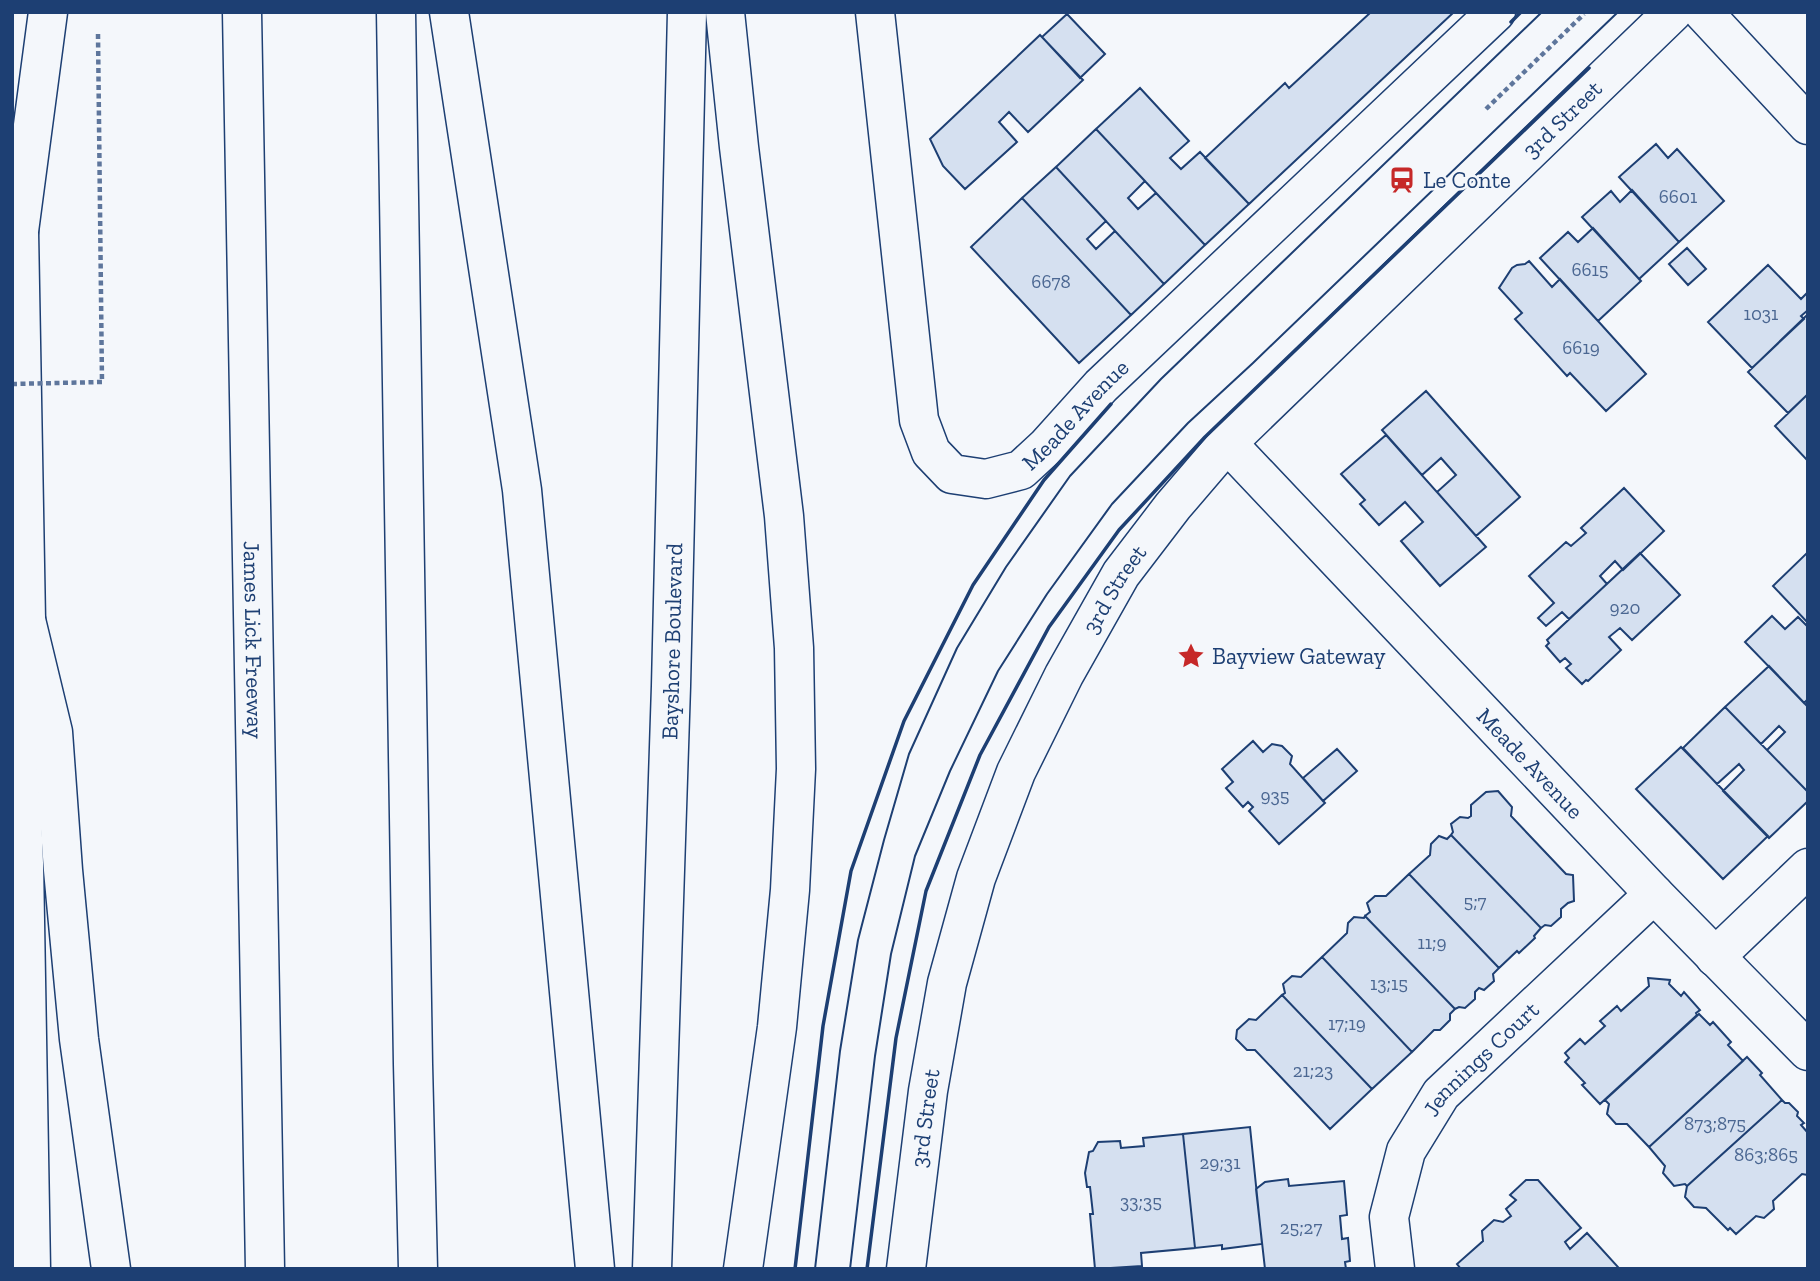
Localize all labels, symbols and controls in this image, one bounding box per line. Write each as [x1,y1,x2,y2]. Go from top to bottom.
street label: 3rd Street [1517,74,1608,164]
station icon: Le Conte [1387,165,1417,195]
place label: Le Conte [1423,166,1511,194]
house number: 6601 [1659,185,1697,208]
house number: 6615 [1571,258,1609,281]
house number: 6678 [1031,270,1071,293]
house number: 1031 [1744,302,1778,325]
house number: 6619 [1562,336,1600,359]
street label: Meade Avenue [1016,353,1134,476]
street label: 3rd Street [1076,539,1153,639]
street label: James Lick Freeway [238,541,269,739]
street label: Bayshore Boulevard [655,542,688,740]
house number: 920 [1610,596,1640,619]
place icon: Bayview Gateway [1176,641,1206,671]
place label: Bayview Gateway [1212,642,1386,670]
street label: Meade Avenue [1471,702,1589,825]
house number: 935 [1260,784,1290,807]
house number: 5;7 [1463,890,1487,913]
house number: 11;9 [1417,931,1447,954]
house number: 13;15 [1370,972,1408,995]
street label: Jennings Court [1417,995,1545,1121]
house number: 17;19 [1328,1012,1366,1035]
house number: 21;23 [1293,1059,1333,1082]
street label: 3rd Street [905,1066,946,1169]
house number: 873;875 [1684,1112,1746,1135]
house number: 863;865 [1734,1143,1798,1166]
house number: 29;31 [1200,1151,1240,1174]
house number: 33;35 [1120,1190,1162,1213]
house number: 25;27 [1280,1216,1322,1239]

